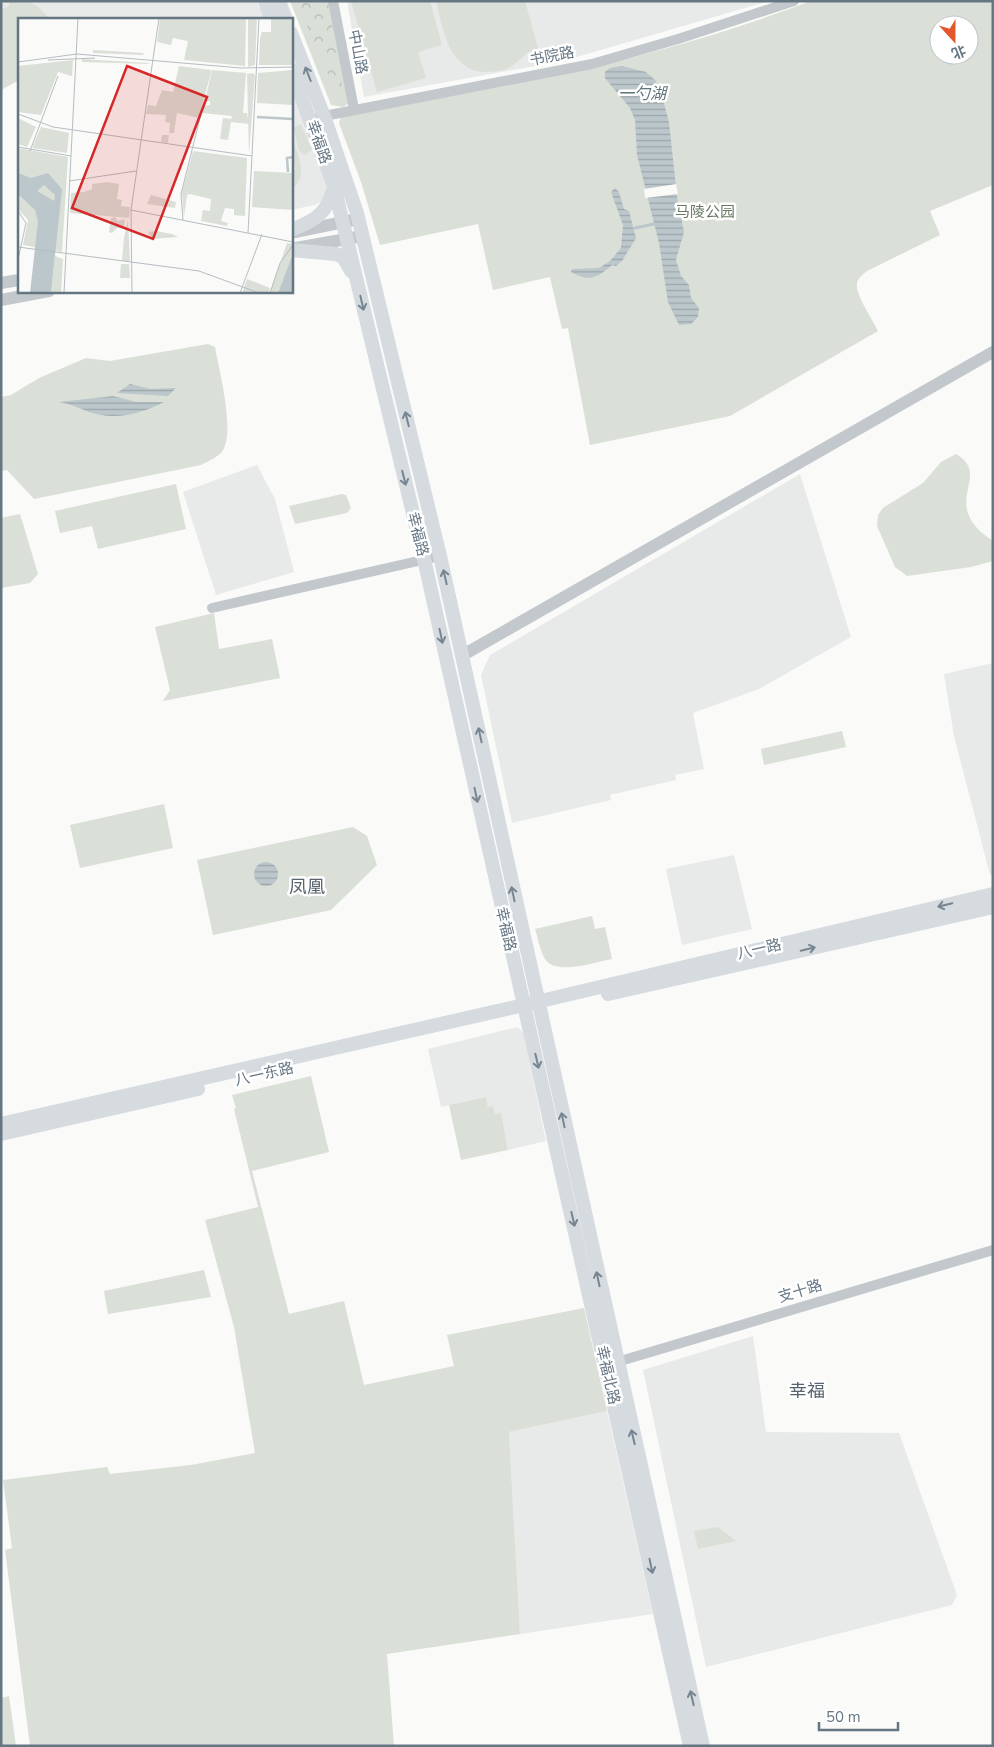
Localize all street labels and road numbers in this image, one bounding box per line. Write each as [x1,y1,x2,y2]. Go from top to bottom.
street label: 中山路 [344,28,372,76]
street label: 书院路 [528,42,576,70]
street label: 幸福路 [302,117,336,167]
street label: 幸福路 [403,510,433,558]
street label: 幸福路 [491,905,521,953]
street label: 八一路 [735,934,783,964]
street label: 八一东路 [233,1058,295,1090]
street label: 支十路 [776,1275,824,1307]
street label: 幸福北路 [592,1344,624,1406]

